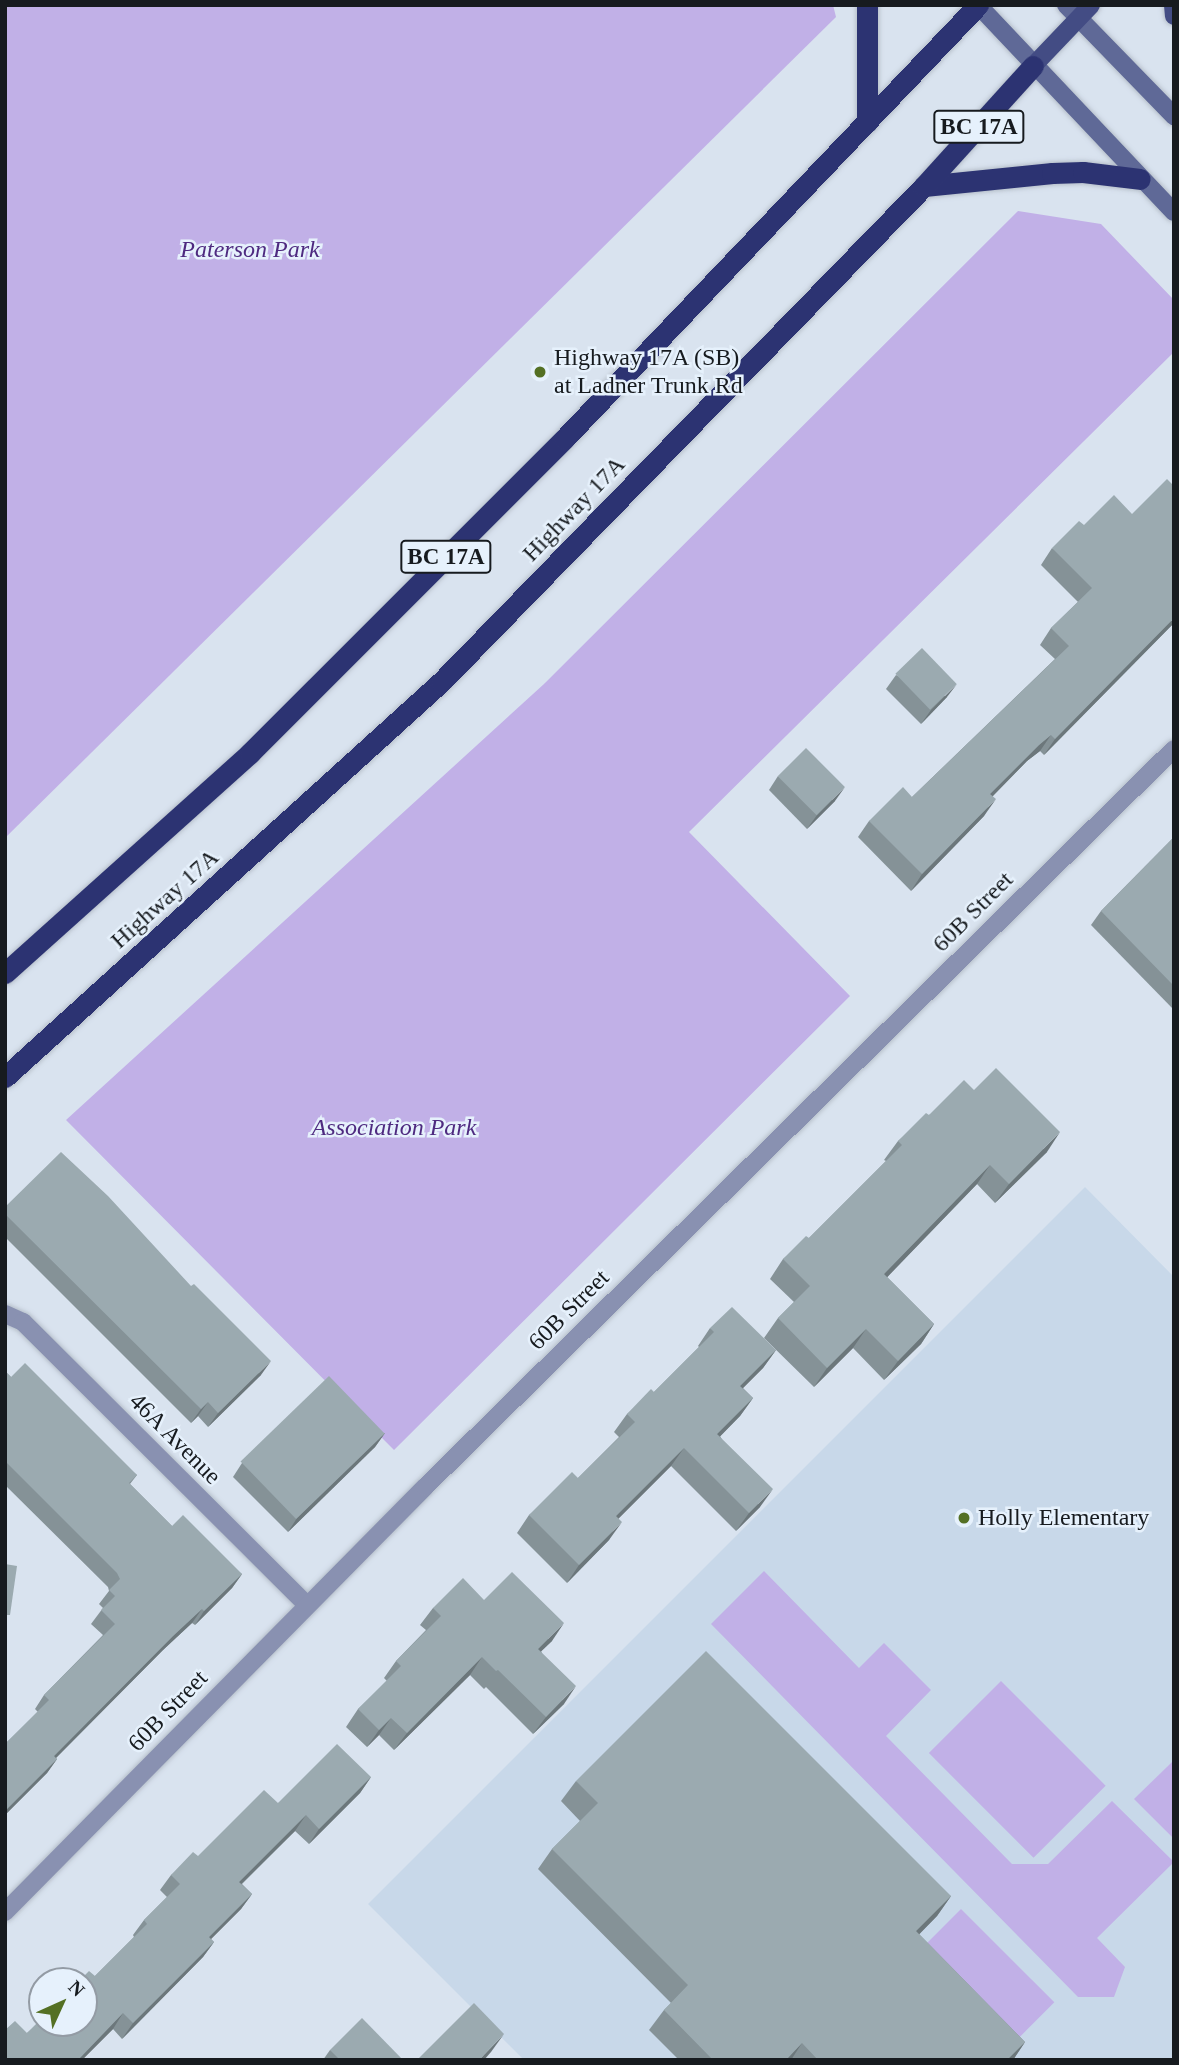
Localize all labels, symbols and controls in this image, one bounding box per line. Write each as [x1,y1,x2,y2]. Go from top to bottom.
road number: BC 17A [932,108,1026,146]
park label: Paterson Park [180,236,320,264]
place label: Highway 17A (SB) at Ladner Trunk Rd [554,344,743,400]
marker: Highway 17A (SB) at Ladner Trunk Rd [532,364,548,380]
street label: Highway 17A [517,450,631,568]
road number: BC 17A [399,538,493,576]
street label: Highway 17A [105,843,225,955]
street label: 60B Street [927,866,1019,958]
park label: Association Park [312,1114,476,1142]
street label: 60B Street [523,1264,615,1356]
street label: 46A Avenue [122,1386,228,1492]
place label: Holly Elementary [978,1504,1149,1532]
marker: Holly Elementary [956,1510,972,1526]
street label: 60B Street [122,1664,214,1758]
north arrow [28,1967,98,2037]
text: N [65,1976,89,2000]

